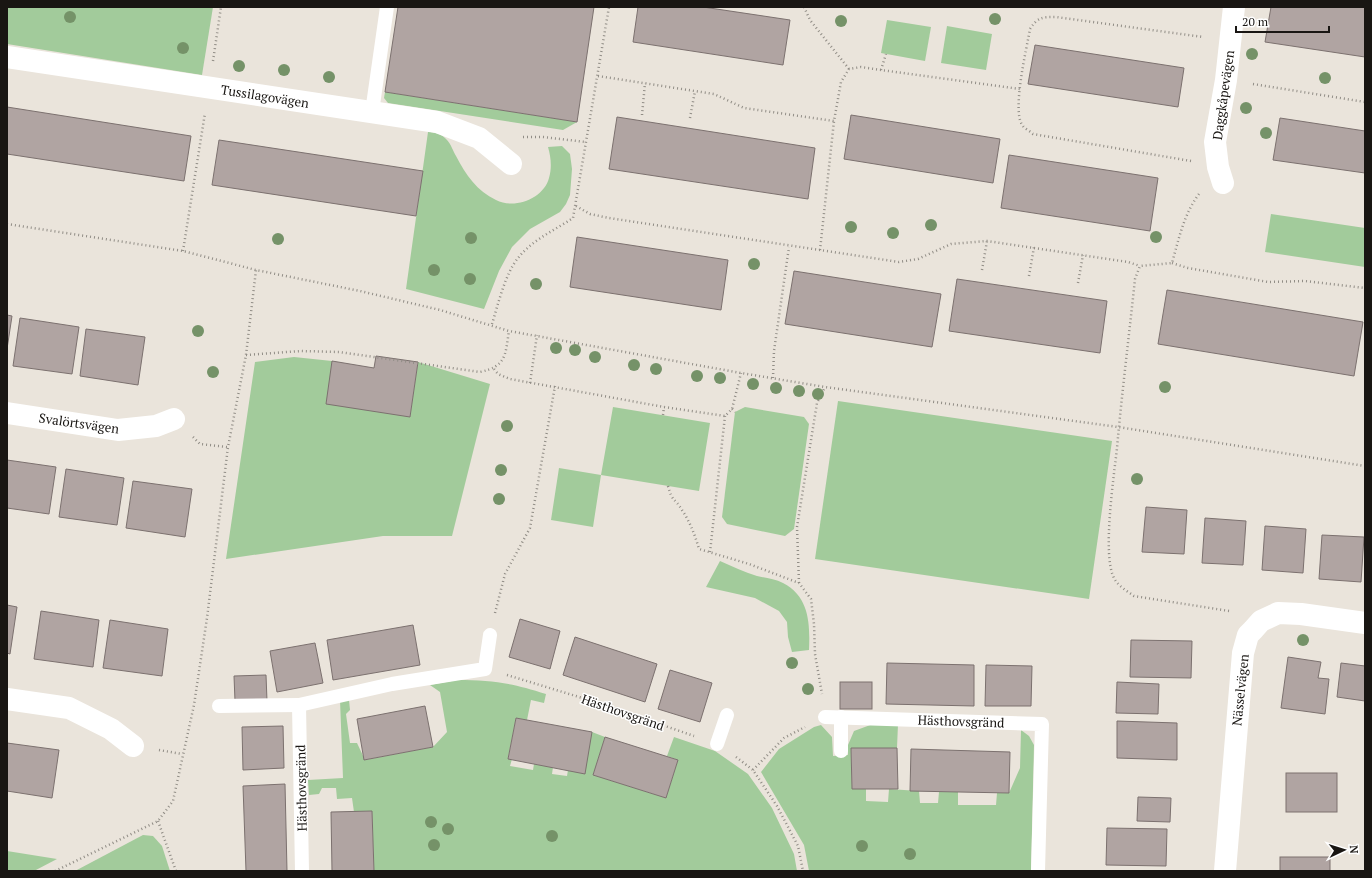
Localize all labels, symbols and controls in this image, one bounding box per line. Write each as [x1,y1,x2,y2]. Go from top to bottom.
scale bar [1236,8,1329,34]
text: 20 m [1242,14,1269,29]
street label: Daggkåpevägen [1208,49,1238,141]
street label: Tussilagovägen [220,80,311,112]
street label: Svalörtsvägen [38,408,121,438]
street label: Nässelvägen [1227,653,1253,727]
street label: Hästhovsgränd [579,689,667,735]
street label: Hästhovsgränd [917,710,1005,732]
street label: Hästhovsgränd [291,745,311,831]
north arrow [1324,830,1364,870]
text: N [1347,845,1361,855]

